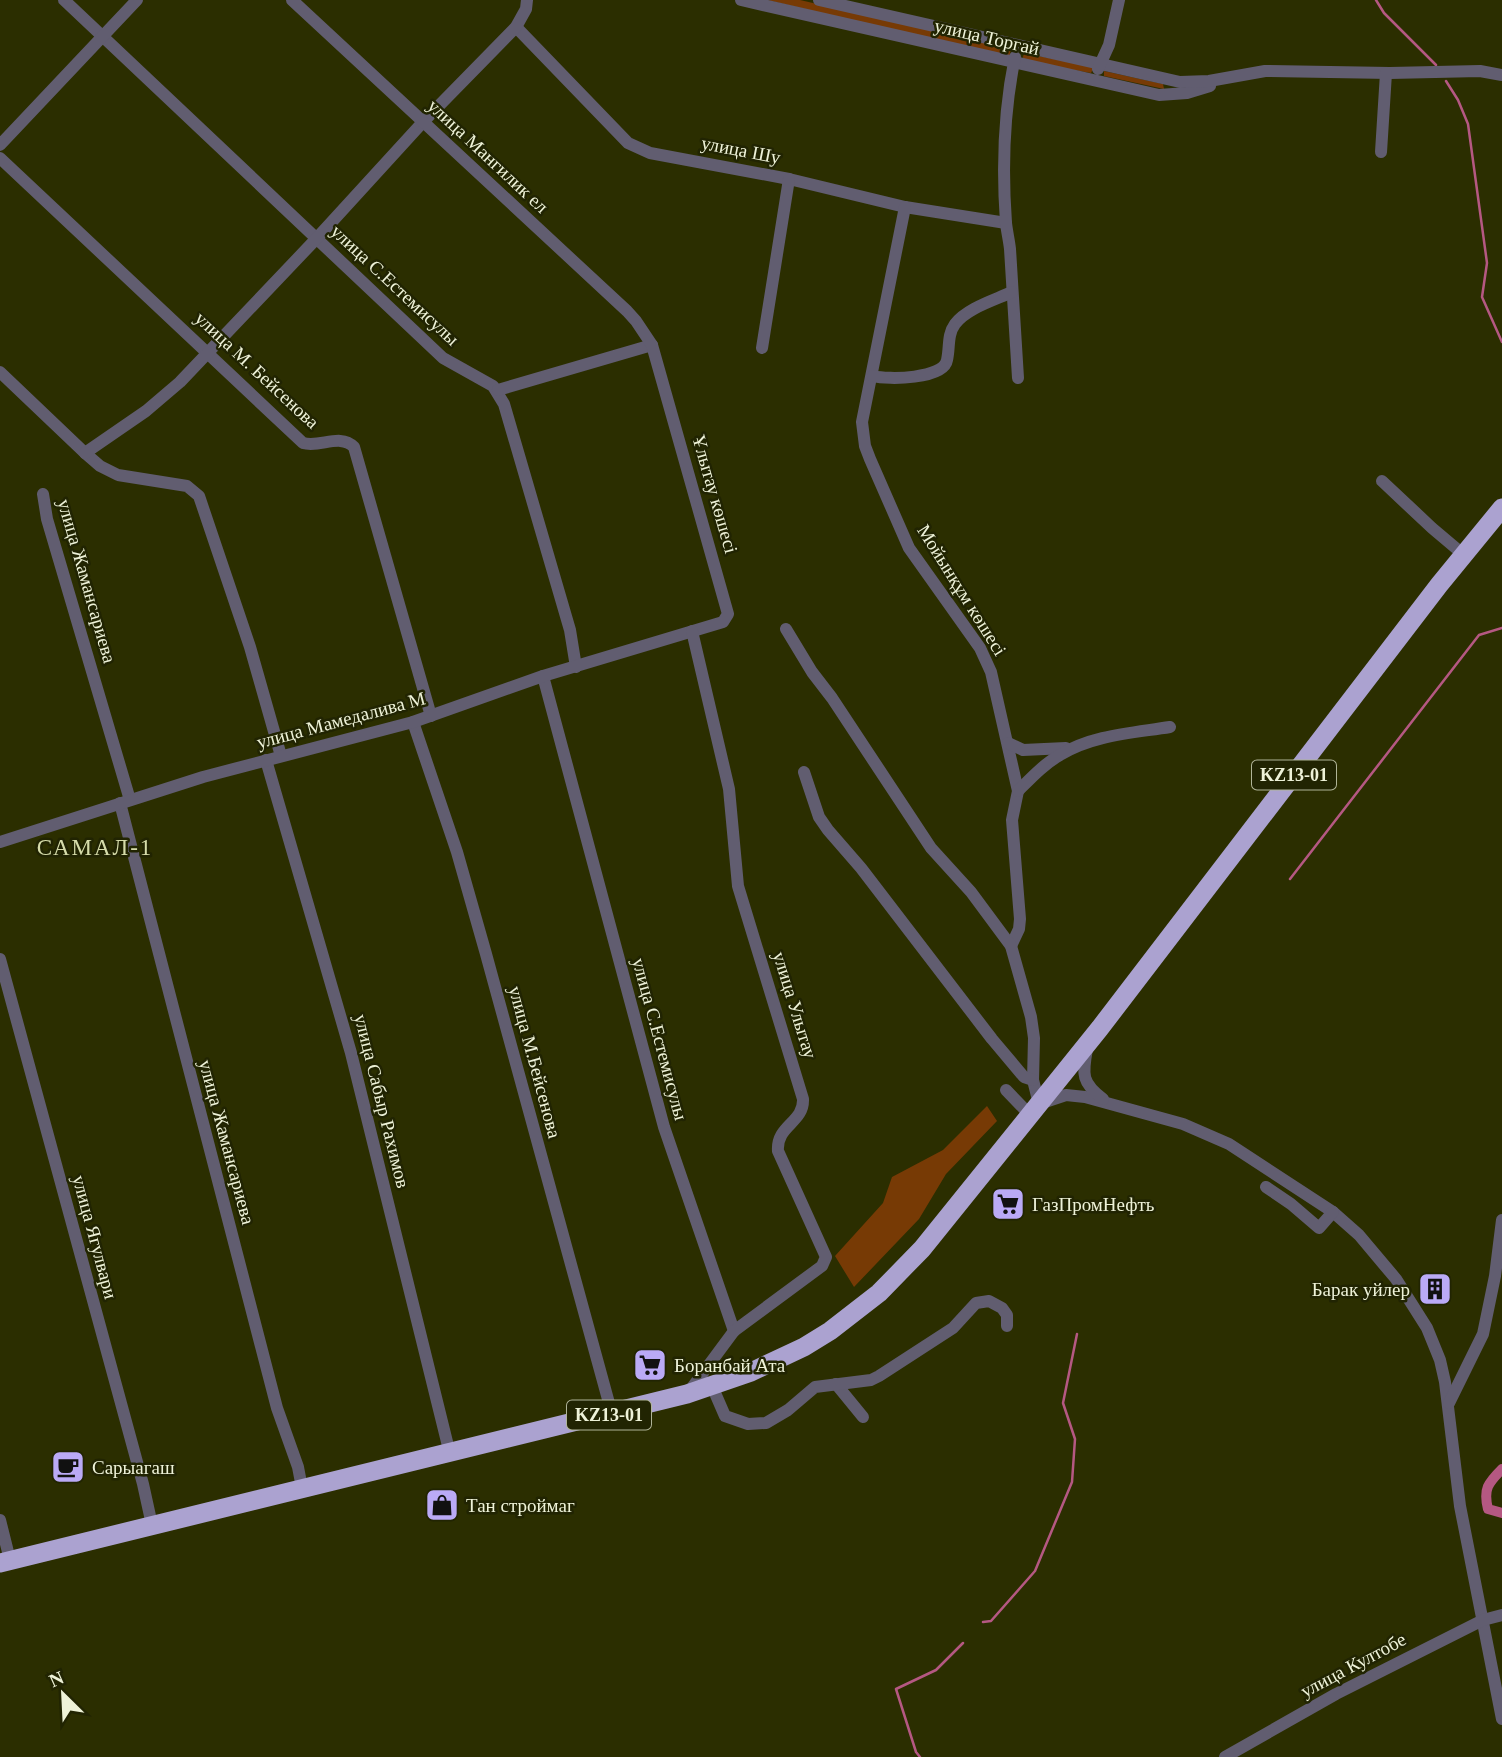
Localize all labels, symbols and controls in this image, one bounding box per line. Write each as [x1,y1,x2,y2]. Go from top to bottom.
street label: улица Торгай [932,15,1042,59]
street label: улица Мангилик ел [424,95,553,217]
street label: улица Шу [700,132,783,168]
street label: улица С.Естемисулы [327,220,463,350]
street label: улица М. Бейсенова [191,307,324,433]
street label: Ұлытау көшесі [688,432,742,556]
street label: улица Жамансариева [54,497,121,666]
street label: Мойынқұм көшесі [913,521,1011,659]
street label: улица Мамедалива М [254,687,428,753]
road number: KZ13-01 [1252,760,1336,790]
district label: САМАЛ-1 [37,835,153,860]
street label: улица Улытау [769,949,821,1061]
street label: улица С.Естемисулы [628,956,692,1123]
street label: улица М.Бейсенова [505,984,566,1141]
street label: улица Сабыр Рахимов [350,1012,414,1190]
street label: улица Жамансариева [195,1057,259,1227]
street label: улица Ягулвари [68,1173,122,1301]
supermarket icon: ГазПромНефть [989,1185,1027,1223]
place label: ГазПромНефть [1032,1194,1155,1215]
building icon: Барак уйлер [1416,1270,1454,1308]
place label: Барак уйлер [1312,1279,1410,1300]
supermarket icon: Боранбай Ата [631,1346,669,1384]
place label: Боранбай Ата [674,1355,786,1376]
road number: KZ13-01 [567,1400,651,1430]
cafe icon: Сарыагаш [49,1448,87,1486]
place label: Сарыагаш [92,1457,175,1478]
shop icon: Тан строймаг [423,1486,461,1524]
place label: Тан строймаг [466,1495,575,1516]
street label: улица Култобе [1297,1628,1409,1702]
north arrow [28,1659,98,1729]
text: N [46,1666,67,1691]

